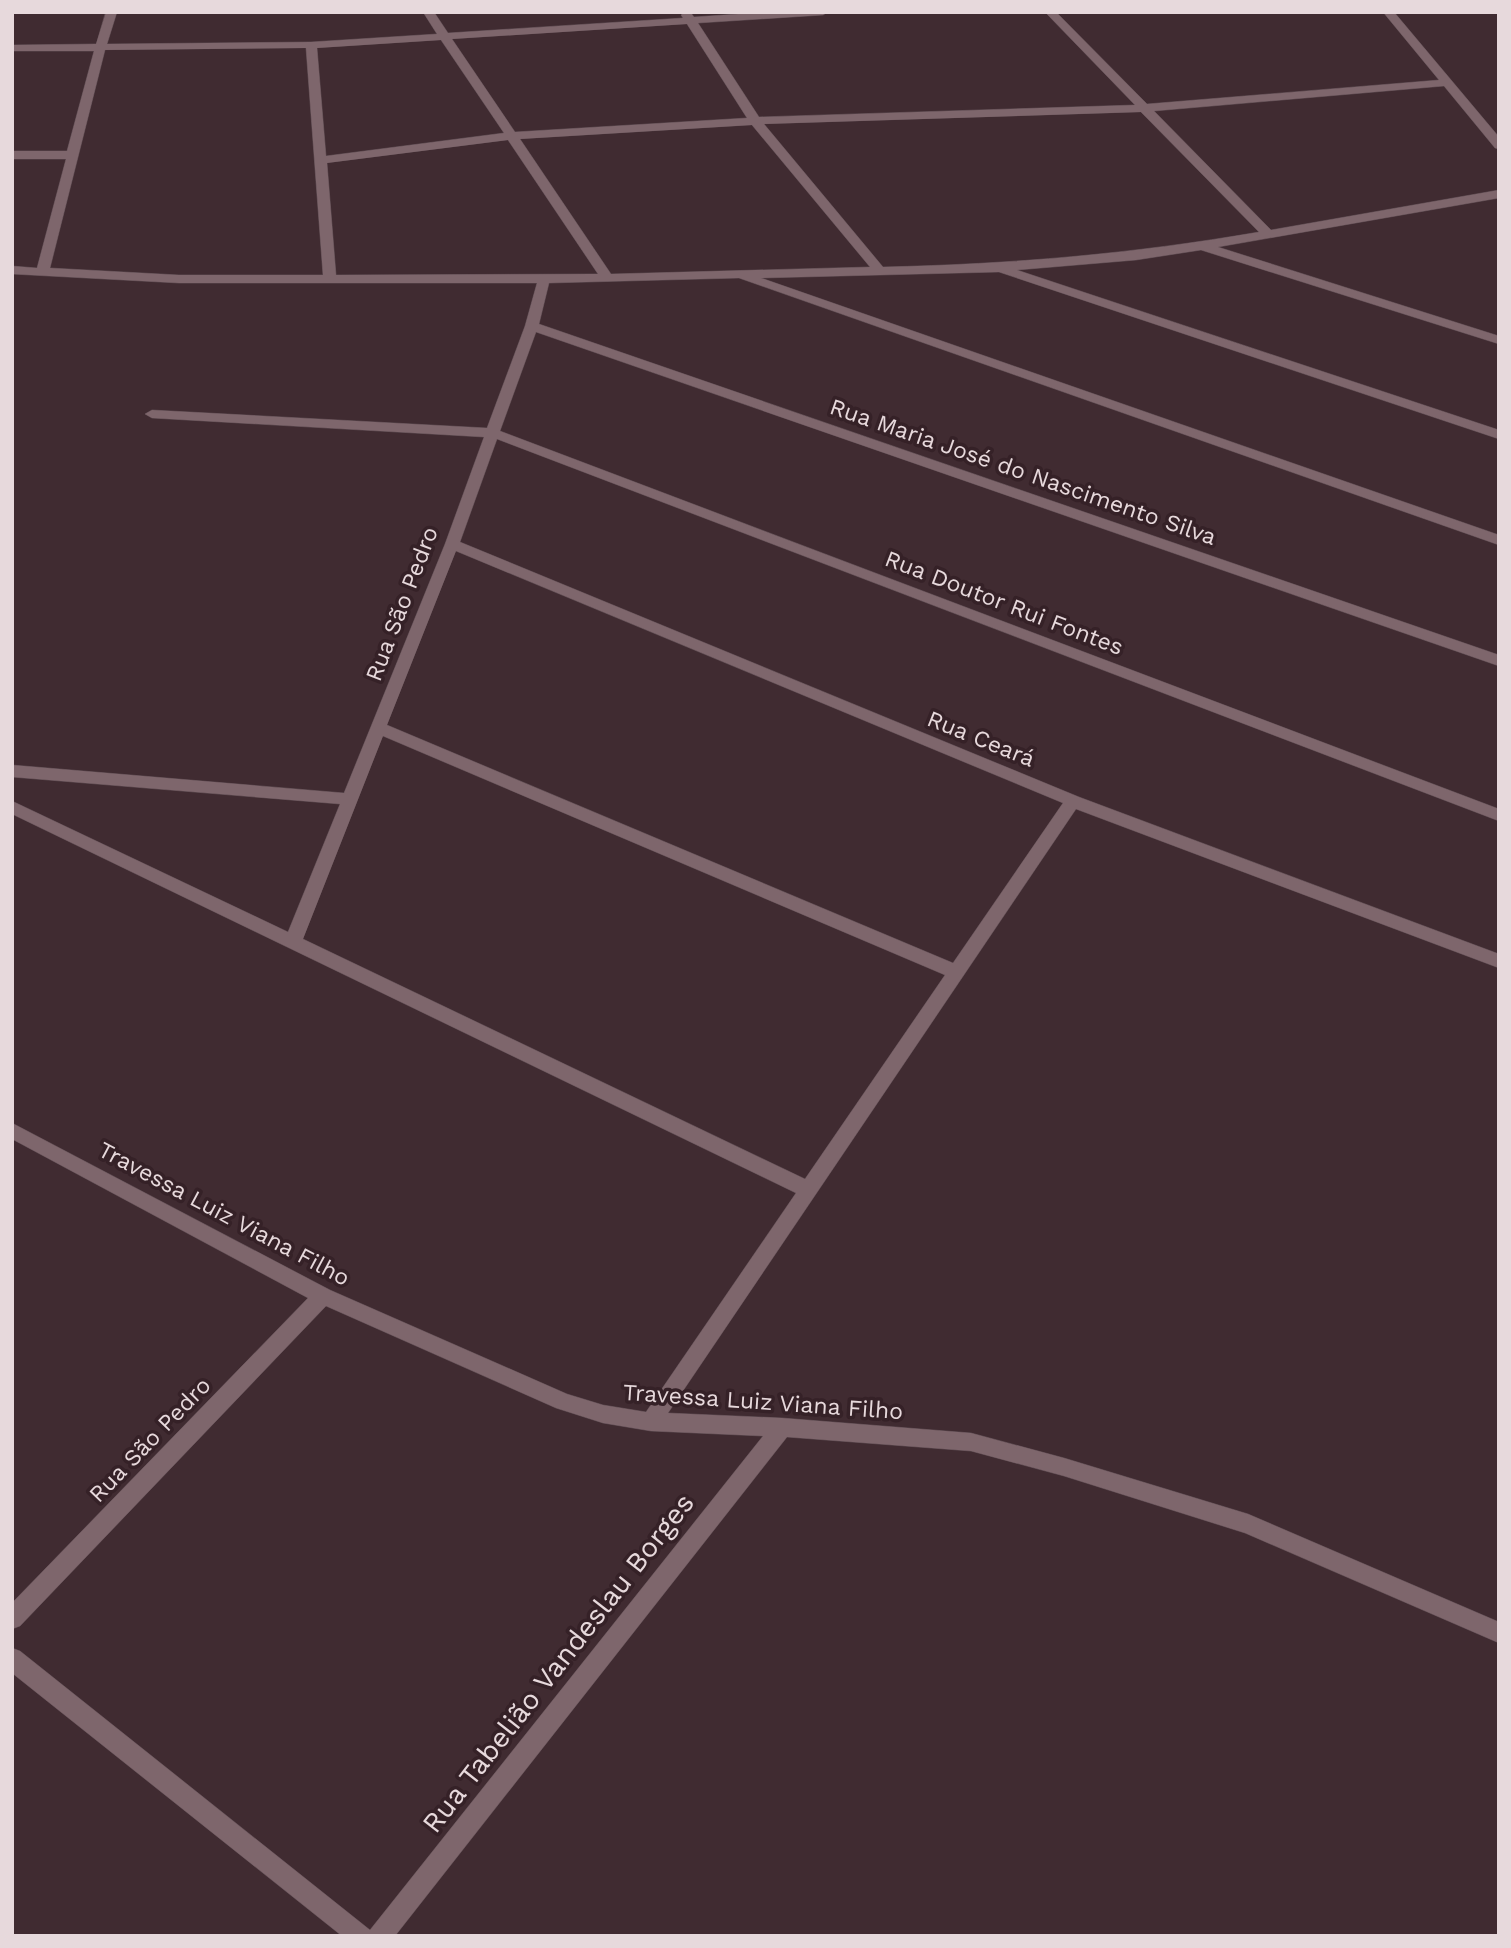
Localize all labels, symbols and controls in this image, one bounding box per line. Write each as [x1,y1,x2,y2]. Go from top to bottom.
street label: Rua Maria José do Nascimento Silva [826,393,1220,551]
street label: Rua São Pedro [360,523,444,685]
street label: Rua Doutor Rui Fontes [881,545,1127,661]
street label: Rua Ceará [923,705,1039,773]
street label: Travessa Luiz Viana Filho [94,1136,354,1292]
street label: Rua São Pedro [84,1372,216,1508]
street label: Travessa Luiz Viana Filho [622,1379,904,1425]
street label: Rua Tabelião Vandeslau Borges [415,1487,701,1839]

